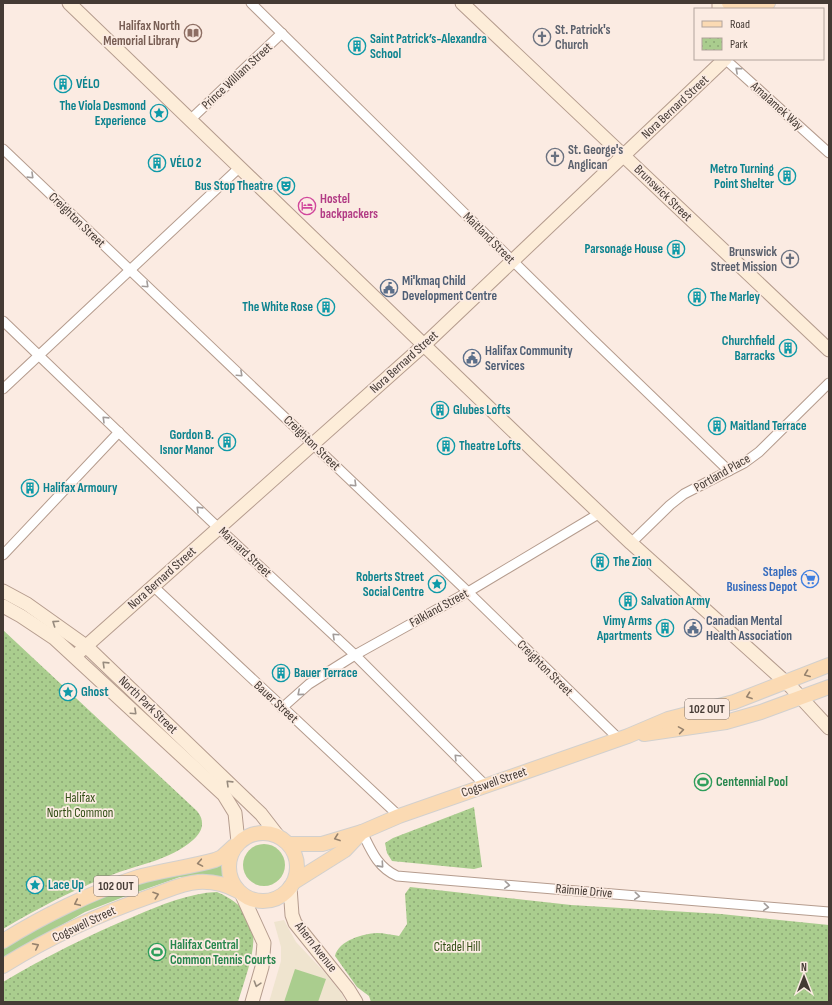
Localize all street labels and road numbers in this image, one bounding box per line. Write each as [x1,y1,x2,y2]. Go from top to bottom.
street label: Prince William Street [198,39,276,113]
street label: Nora Bernard Street [638,72,712,142]
street label: Amalamek Way [747,78,807,134]
street label: Brunswick Street [631,161,695,225]
street label: Creighton Street [45,189,109,251]
street label: Maitland Street [460,209,518,267]
street label: Nora Bernard Street [367,327,441,397]
street label: Creighton Street [280,412,344,474]
street label: Portland Place [691,450,753,496]
street label: Maynard Street [215,523,275,581]
street label: Nora Bernard Street [125,543,199,613]
street label: Falkland Street [407,585,471,631]
street label: Creighton Street [514,637,576,699]
street label: North Park Street [115,673,181,737]
street label: Bauer Street [251,677,301,727]
road number: 102 OUT [685,699,729,719]
street label: Cogswell Street [459,763,529,801]
road number: 102 OUT [94,876,138,896]
street label: Rainnie Drive [555,881,613,901]
street label: Cogswell Street [50,902,118,946]
street label: Ahern Avenue [291,918,341,975]

